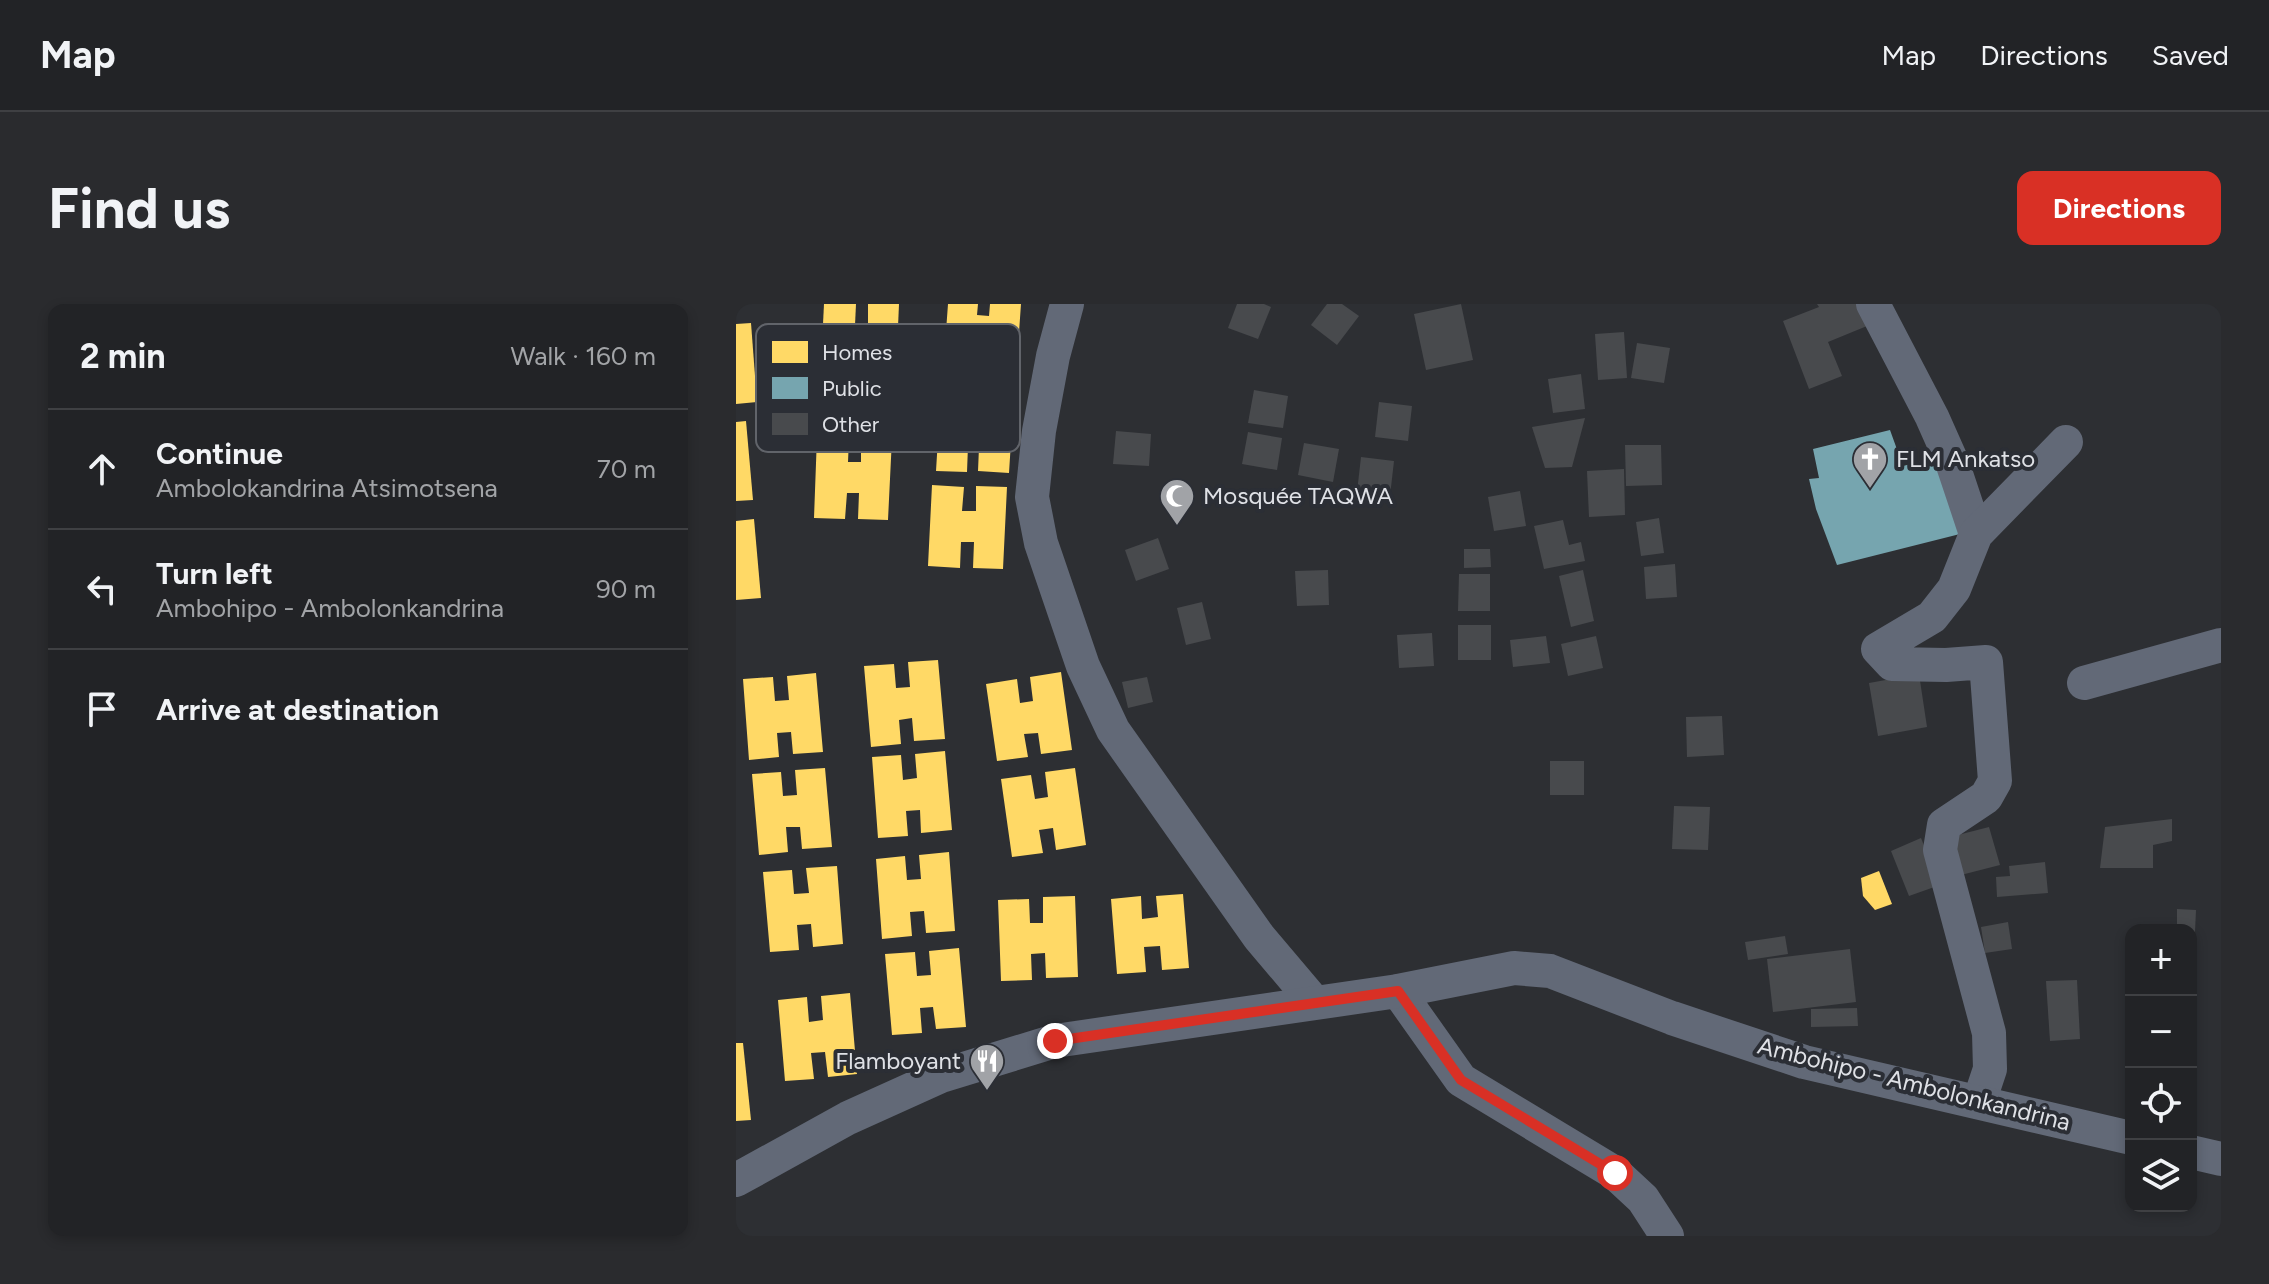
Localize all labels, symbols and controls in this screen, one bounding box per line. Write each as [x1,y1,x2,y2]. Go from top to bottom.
text: Map [40,32,116,78]
text: Map [1882,38,1936,72]
text: Directions [1980,38,2108,72]
text: Saved [2152,38,2229,72]
button: Directions [2017,171,2221,245]
text: Find us [48,175,230,242]
legend [756,324,1020,452]
text: 2 min [80,336,166,377]
text: Homes [822,339,892,366]
text: Walk · 160 m [510,340,656,372]
text: Public [822,375,882,402]
text: Other [822,411,880,438]
text: Continue [156,435,283,472]
church icon: FLM Ankatso [1851,440,1889,490]
place label: FLM Ankatso [1896,444,2035,473]
icon: ahead [80,447,124,491]
text: 70 m [597,453,656,485]
text: Ambolokandrina Atsimotsena [156,472,498,504]
mosque icon: Mosquée TAQWA [1158,477,1196,527]
place label: Mosquée TAQWA [1203,481,1394,510]
text: Turn left [156,555,273,592]
icon: left [80,567,124,611]
text: 90 m [596,573,656,605]
text: Ambohipo - Ambolonkandrina [156,592,504,624]
icon: arrive [80,687,124,731]
text: Arrive at destination [156,691,439,728]
map controls [2125,924,2197,1212]
button: + [2125,924,2197,996]
button: − [2125,996,2197,1068]
route end [1037,1023,1073,1059]
street label: Ambohipo - Ambolonkandrina [1755,1031,2073,1136]
restaurant icon: Flamboyant [968,1042,1006,1092]
place label: Flamboyant [835,1046,961,1075]
button: locate [2125,1068,2197,1140]
button: layers [2125,1140,2197,1212]
route start [1597,1155,1633,1191]

